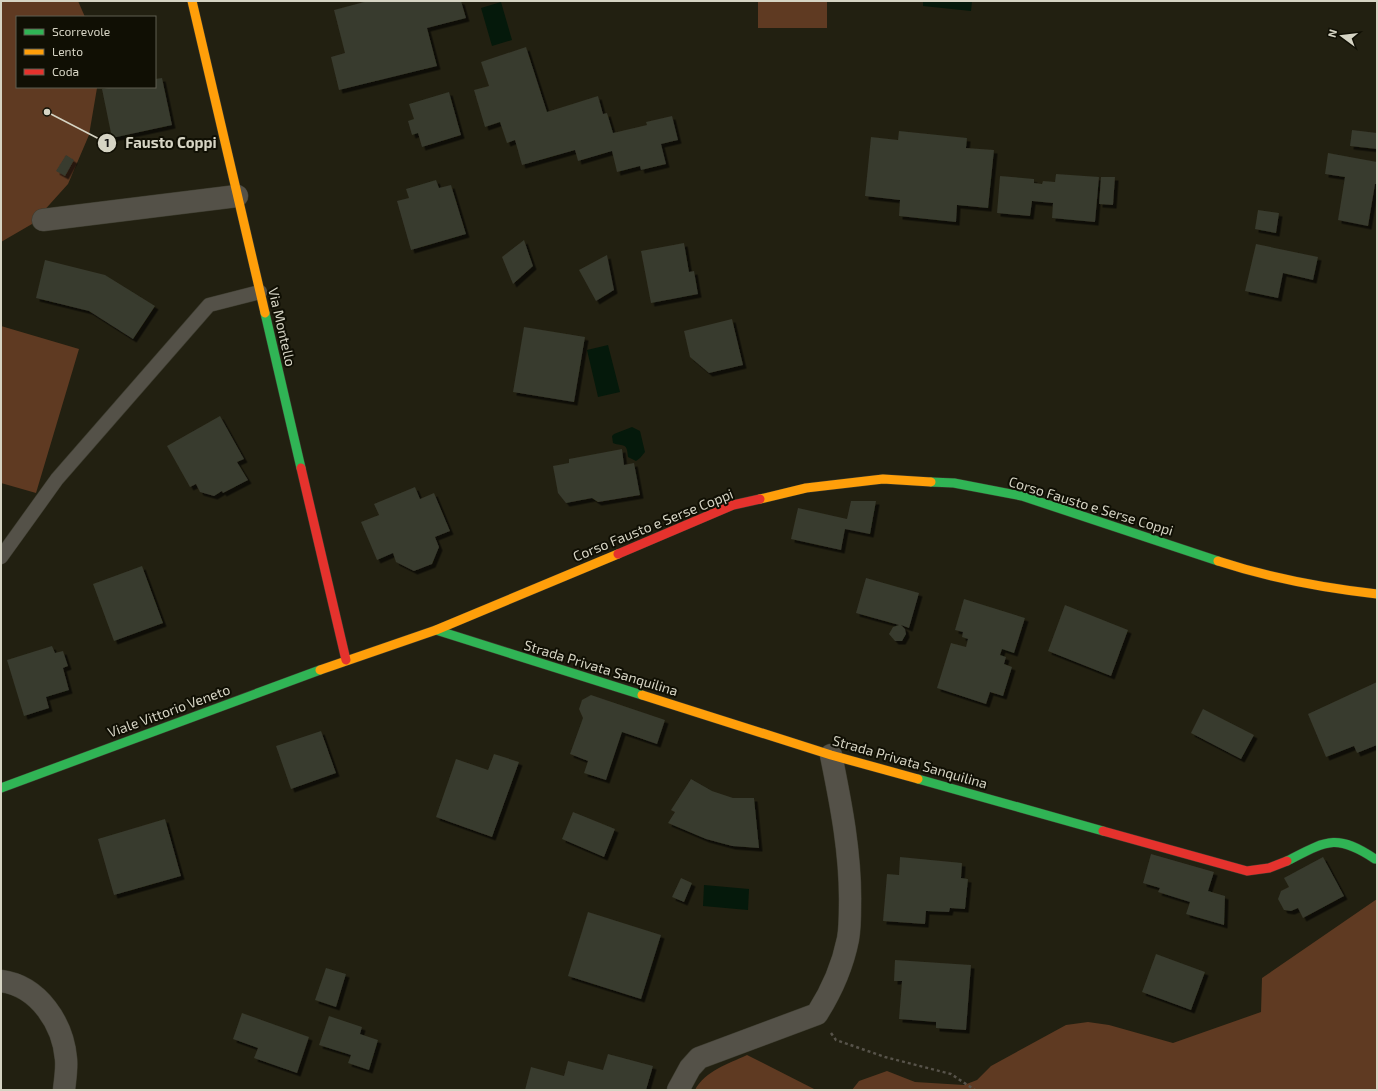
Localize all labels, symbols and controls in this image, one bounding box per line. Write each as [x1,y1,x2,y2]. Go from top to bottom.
legend [16,16,156,88]
north arrow [1322,16,1362,56]
text: Scorrevole [52,24,110,38]
text: N [1325,28,1339,39]
text: Lento [52,44,83,58]
text: Coda [52,64,79,78]
callout: Fausto Coppi [97,129,224,156]
text: Fausto Coppi [125,133,217,151]
text: 1 [104,135,110,149]
street label: Via Montello [265,286,300,368]
street label: Corso Fausto e Serse Coppi [1007,472,1175,539]
street label: Corso Fausto e Serse Coppi [570,485,735,564]
street label: Strada Privata Sanquilina [522,636,680,699]
street label: Viale Vittorio Veneto [105,680,232,741]
street label: Strada Privata Sanquilina [831,731,990,792]

